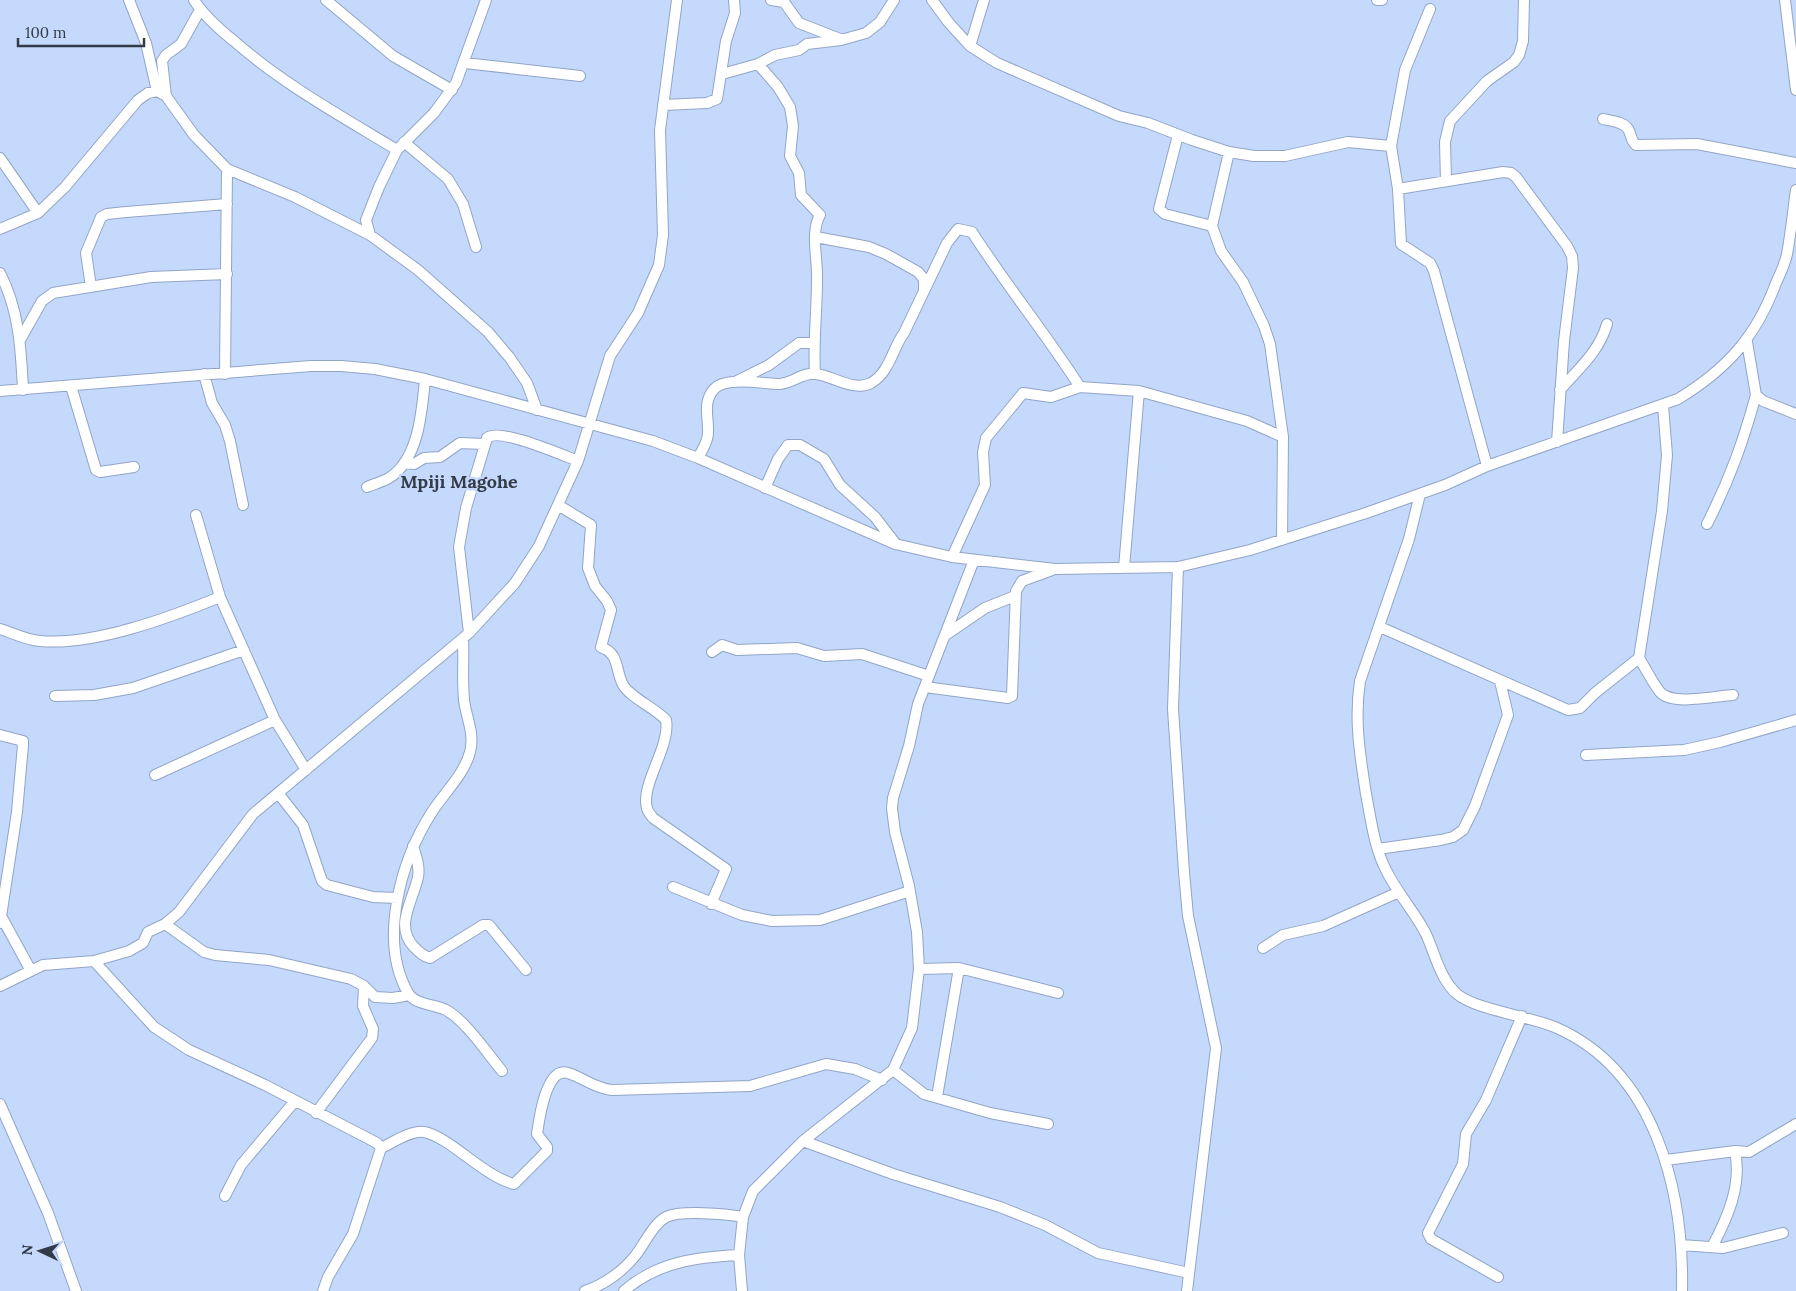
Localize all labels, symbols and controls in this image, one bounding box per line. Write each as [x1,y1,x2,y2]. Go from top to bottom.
scale bar [18,15,144,47]
text: 100 m [25,23,66,42]
district label: Mpiji Magohe [400,470,518,493]
north arrow [15,1226,65,1276]
text: N [18,1244,36,1256]

